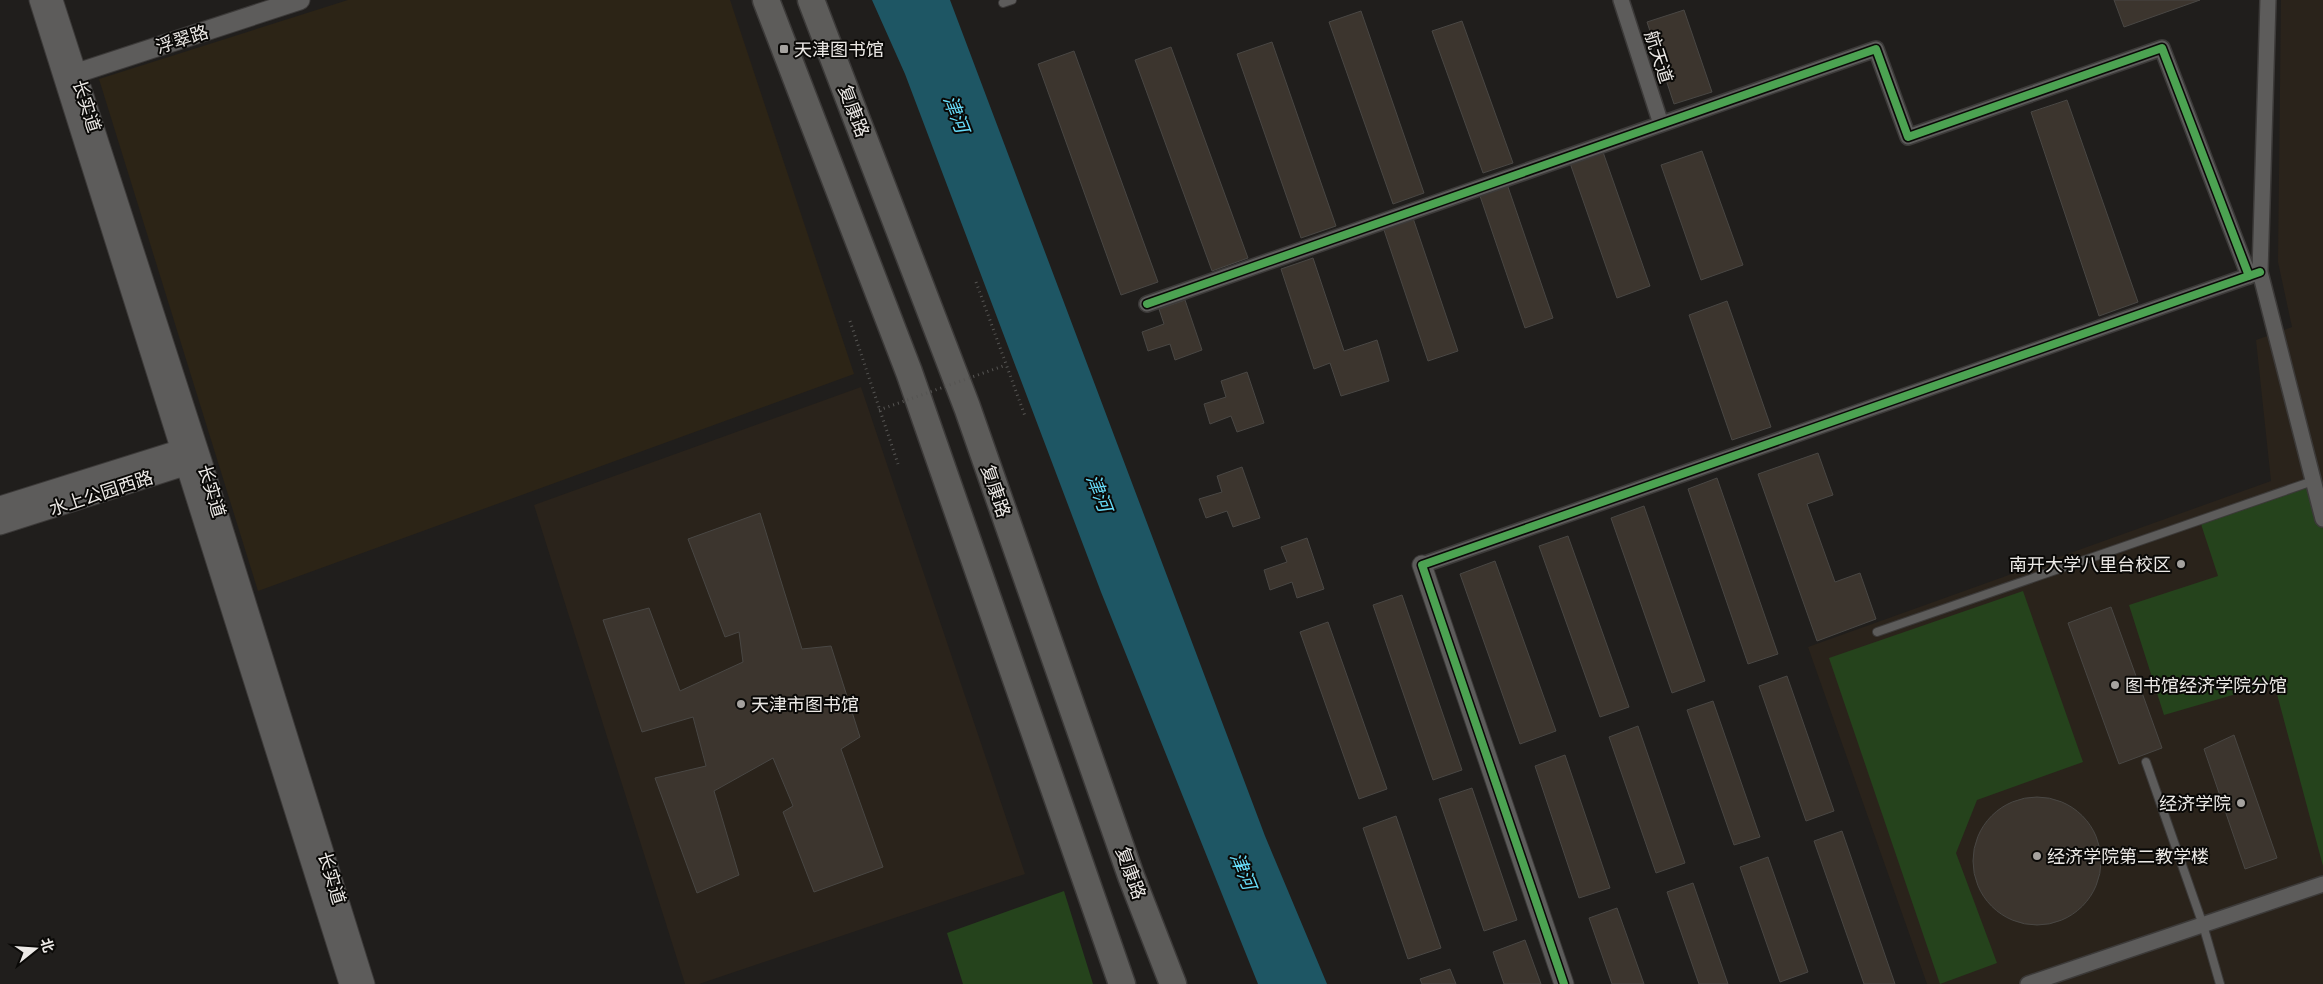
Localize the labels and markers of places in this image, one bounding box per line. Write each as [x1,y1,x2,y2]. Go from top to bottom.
place label: 天津图书馆 [794,39,884,60]
marker: 天津图书馆 [778,43,790,55]
place label: 南开大学八里台校区 [2009,554,2171,575]
marker: 南开大学八里台校区 [2175,558,2187,570]
place label: 图书馆经济学院分馆 [2125,675,2287,696]
marker: 图书馆经济学院分馆 [2109,679,2121,691]
place label: 天津市图书馆 [751,694,859,715]
marker: 天津市图书馆 [735,698,747,710]
place label: 经济学院 [2159,793,2231,814]
marker: 经济学院 [2235,797,2247,809]
place label: 经济学院第二教学楼 [2047,846,2209,867]
marker: 经济学院第二教学楼 [2031,850,2043,862]

